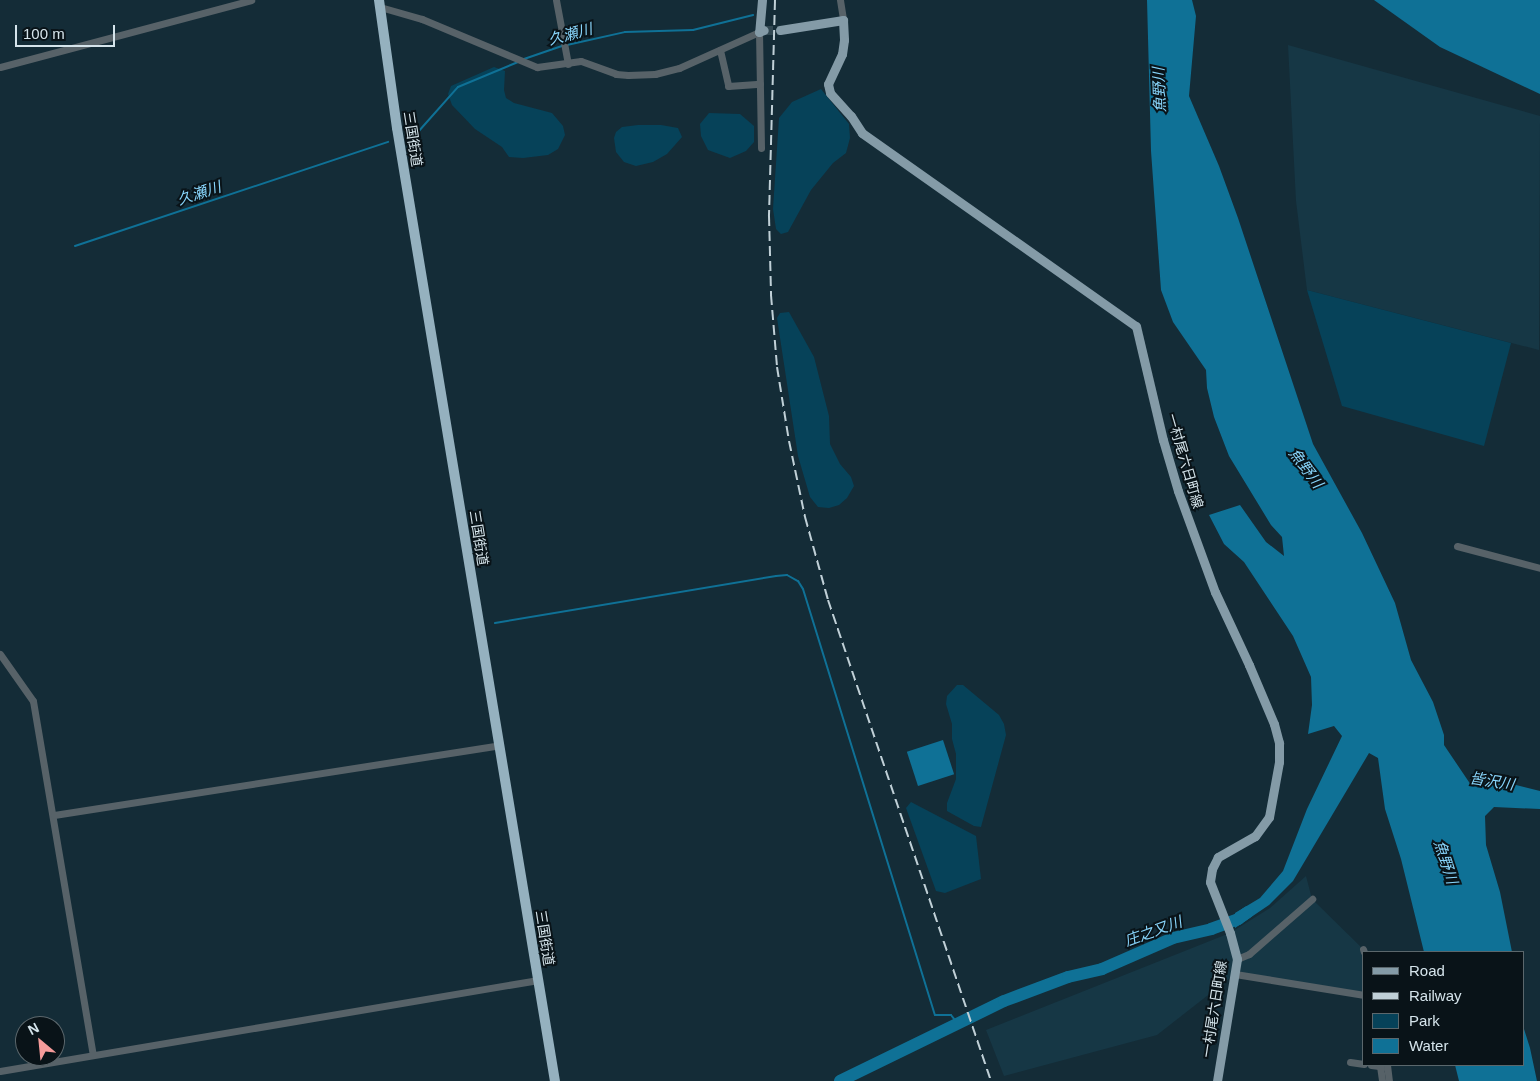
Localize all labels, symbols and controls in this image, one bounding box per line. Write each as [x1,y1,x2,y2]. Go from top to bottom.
scale bar [18,15,118,47]
water label: 久瀬川 [546,19,594,49]
text: 100 m [23,25,65,42]
water label: 魚野川 [1149,67,1169,113]
street label: 三国街道 [400,110,426,168]
water label: 久瀬川 [175,177,223,209]
street label: 一村尾六日町線 [1163,412,1207,510]
water label: 魚野川 [1285,445,1327,491]
street label: 三国街道 [466,509,492,567]
water label: 皆沢川 [1468,769,1516,793]
water label: 魚野川 [1430,838,1462,886]
street label: 三国街道 [532,909,558,967]
water label: 庄之又川 [1122,912,1184,950]
legend [1362,951,1525,1066]
street label: 一村尾六日町線 [1198,959,1230,1059]
text: Road [1409,962,1445,979]
text: Railway [1409,987,1462,1004]
text: Park [1409,1012,1440,1029]
north arrow [15,1016,65,1066]
text: N [25,1019,42,1038]
text: Water [1409,1037,1448,1054]

